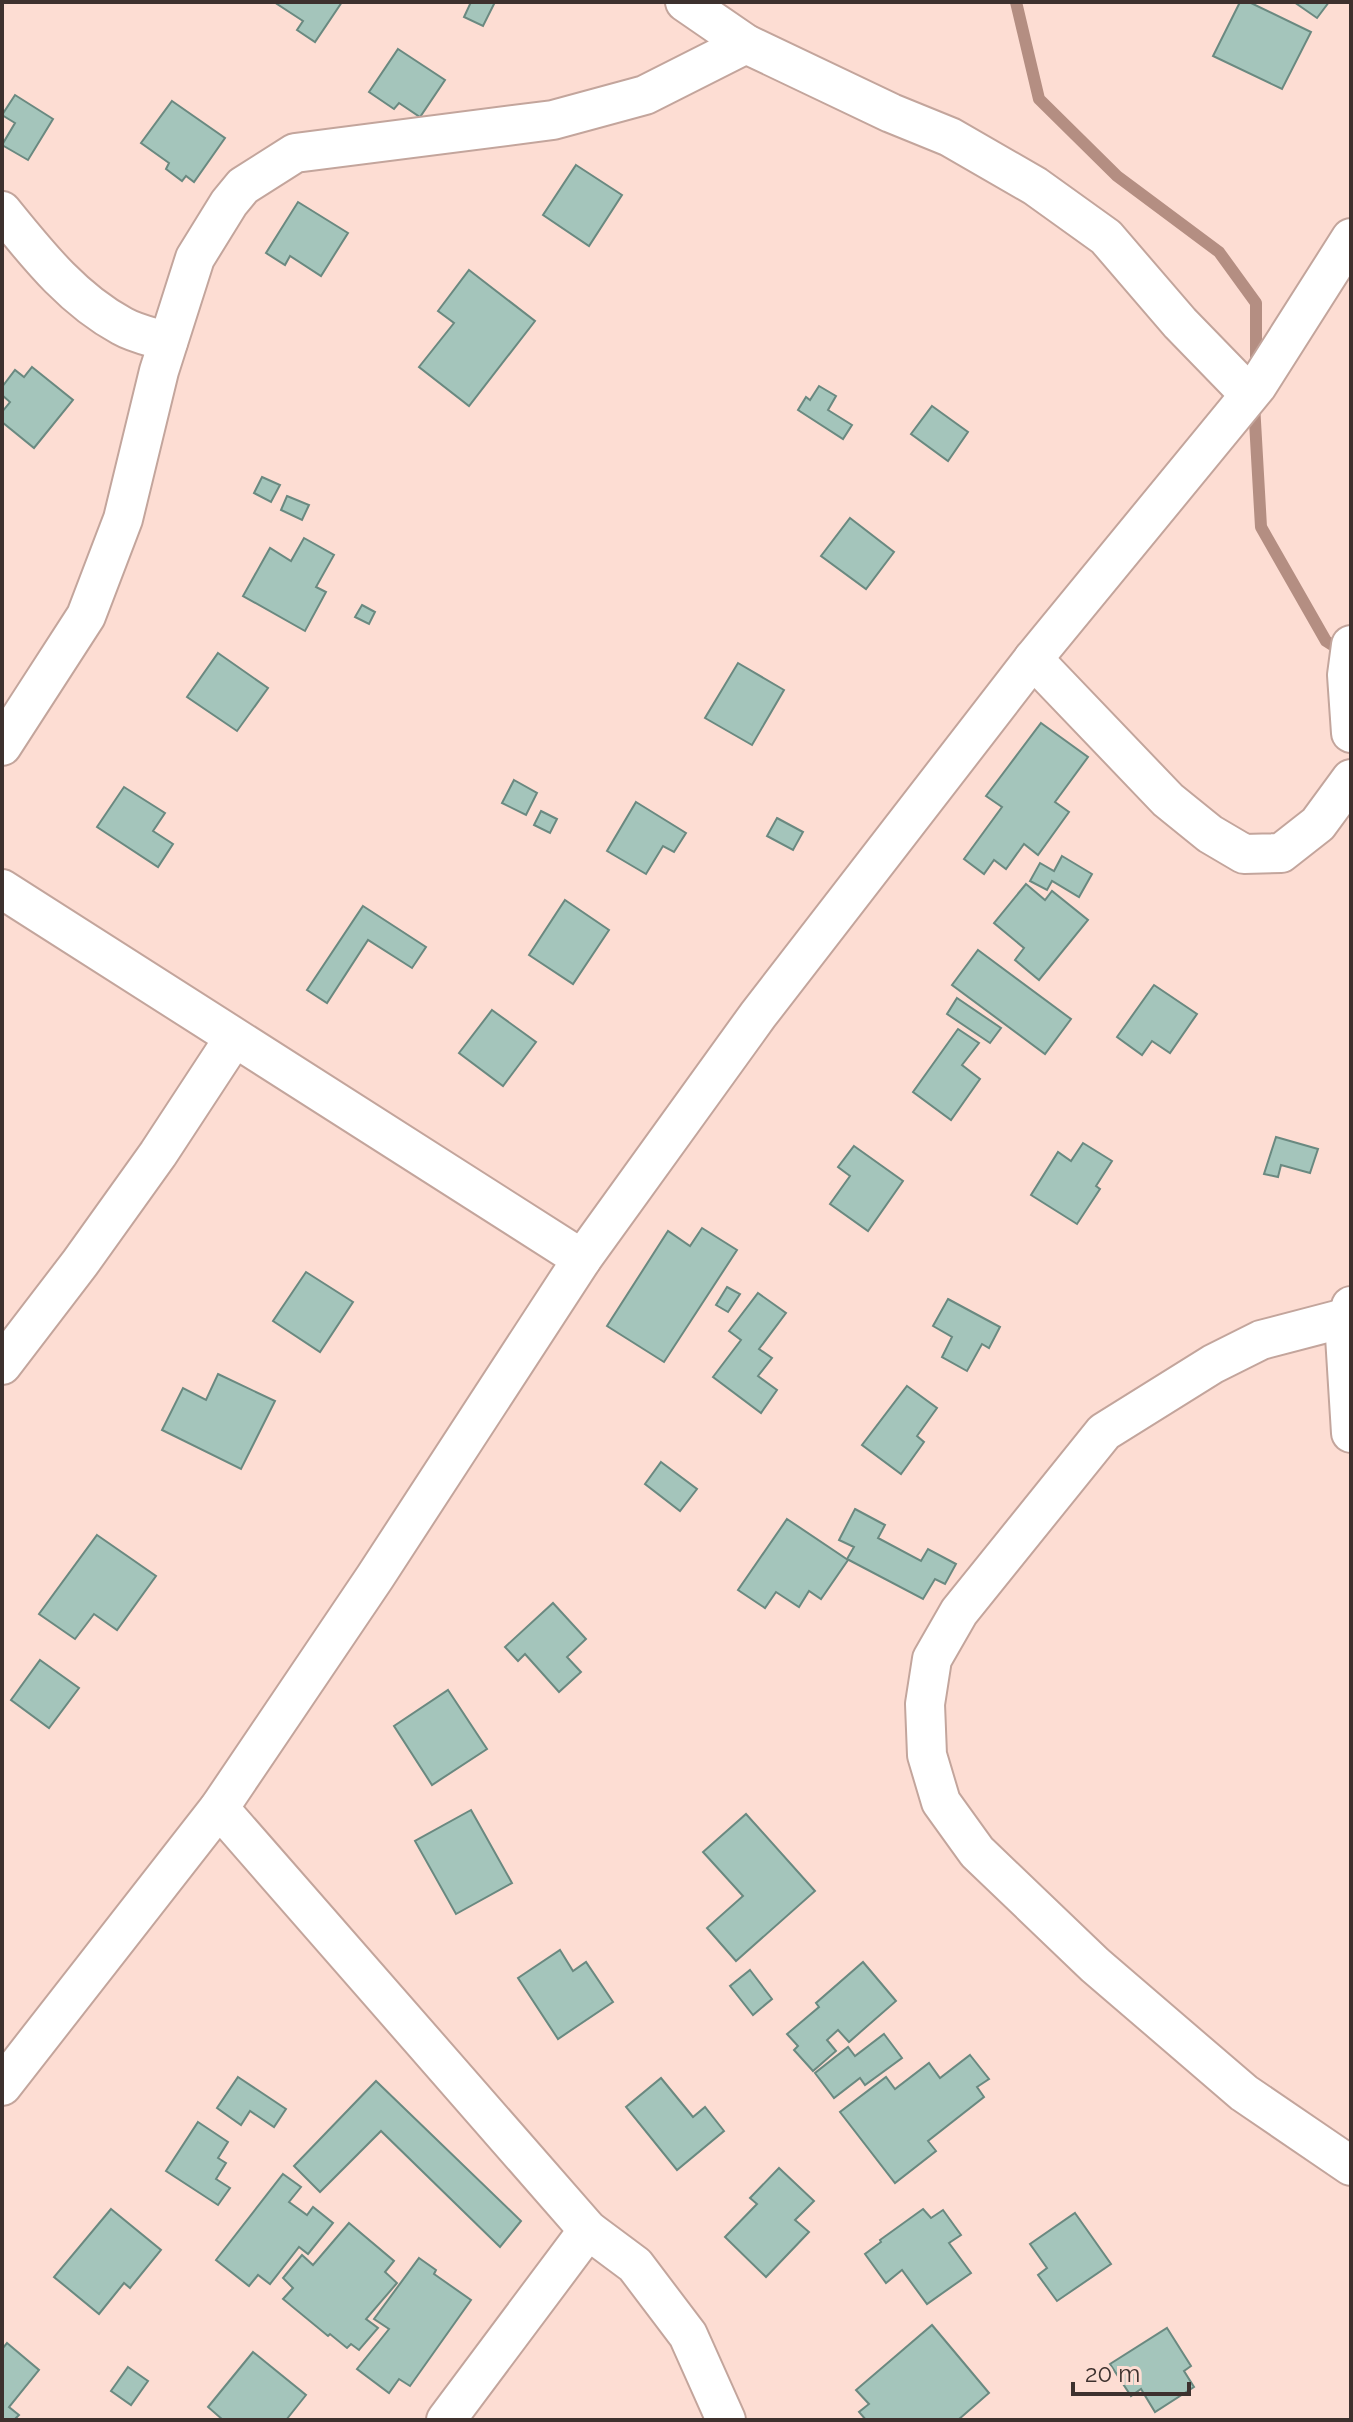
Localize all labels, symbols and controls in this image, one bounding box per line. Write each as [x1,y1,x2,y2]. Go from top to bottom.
scale bar [1073,2346,1189,2396]
text: 20 m [1085,2359,1140,2388]

